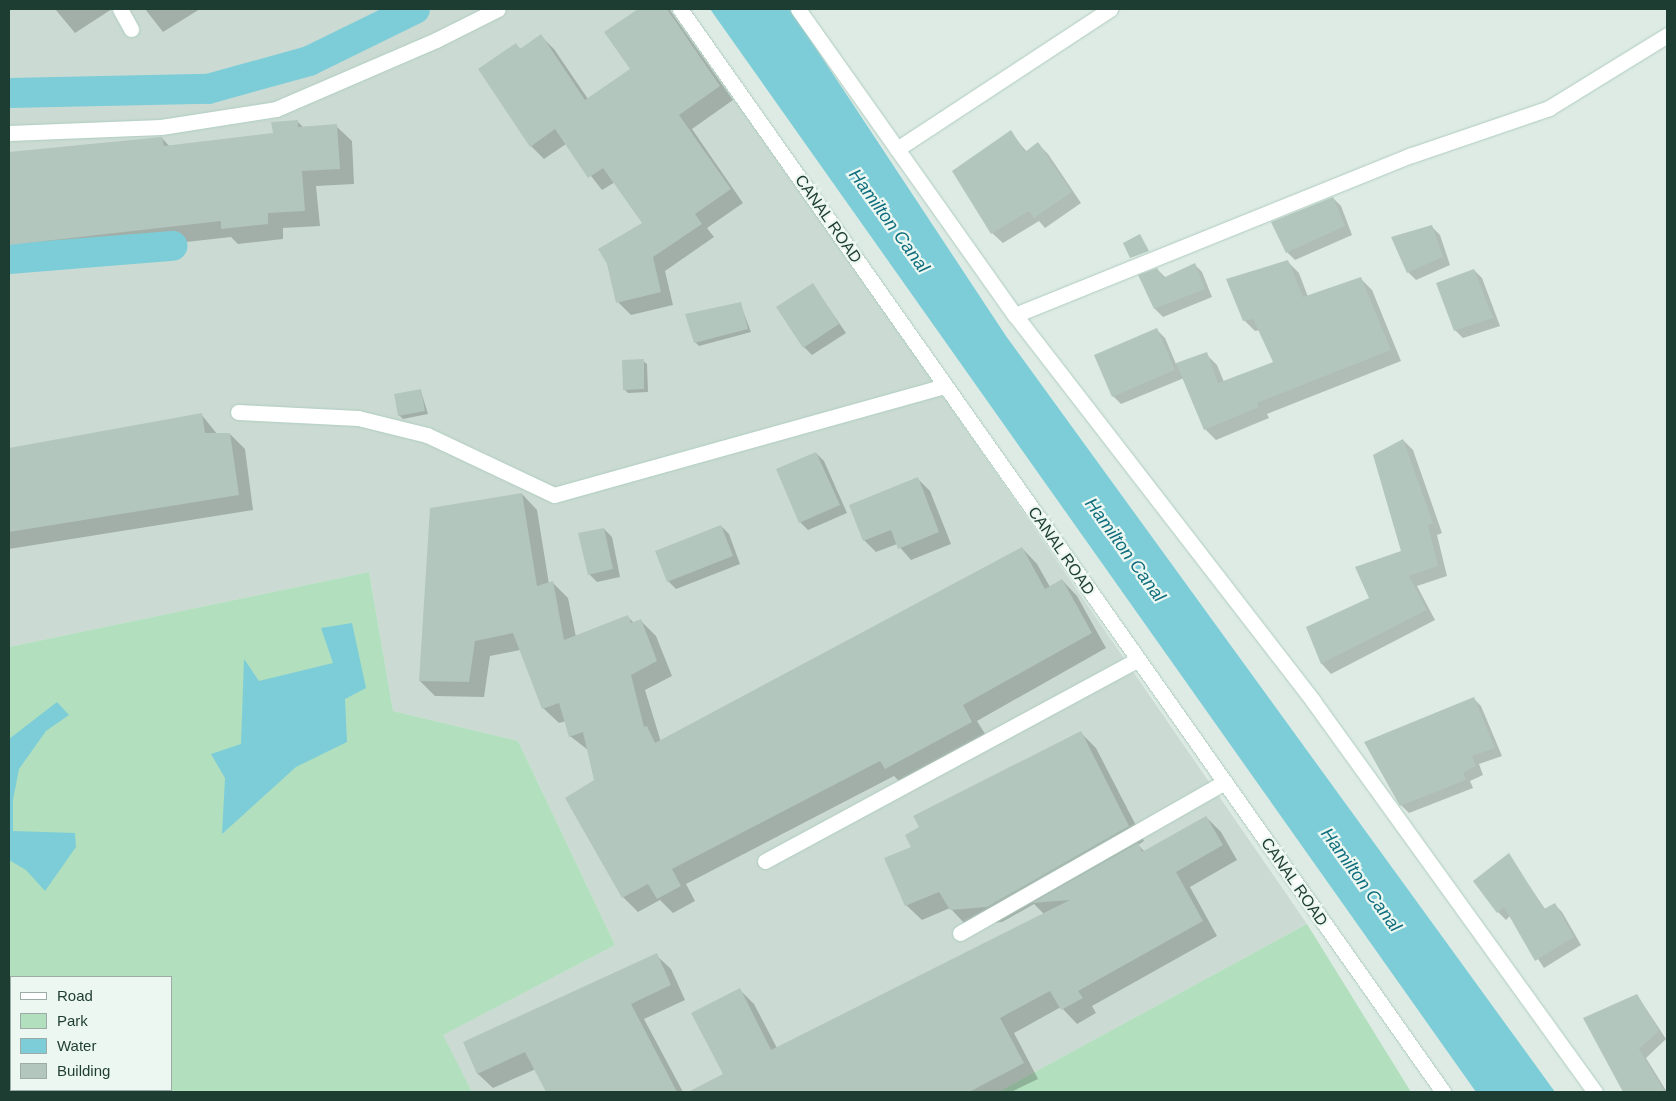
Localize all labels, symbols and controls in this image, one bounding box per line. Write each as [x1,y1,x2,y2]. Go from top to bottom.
water label: Hamilton Canal [844,165,934,277]
street label: CANAL ROAD [790,171,866,267]
water label: Hamilton Canal [1080,494,1170,606]
street label: CANAL ROAD [1023,503,1099,599]
water label: Hamilton Canal [1316,824,1406,936]
street label: CANAL ROAD [1256,834,1332,930]
legend [10,976,172,1091]
text: Road [57,987,93,1004]
text: Park [57,1012,88,1029]
text: Water [57,1037,96,1054]
text: Building [57,1062,110,1079]

